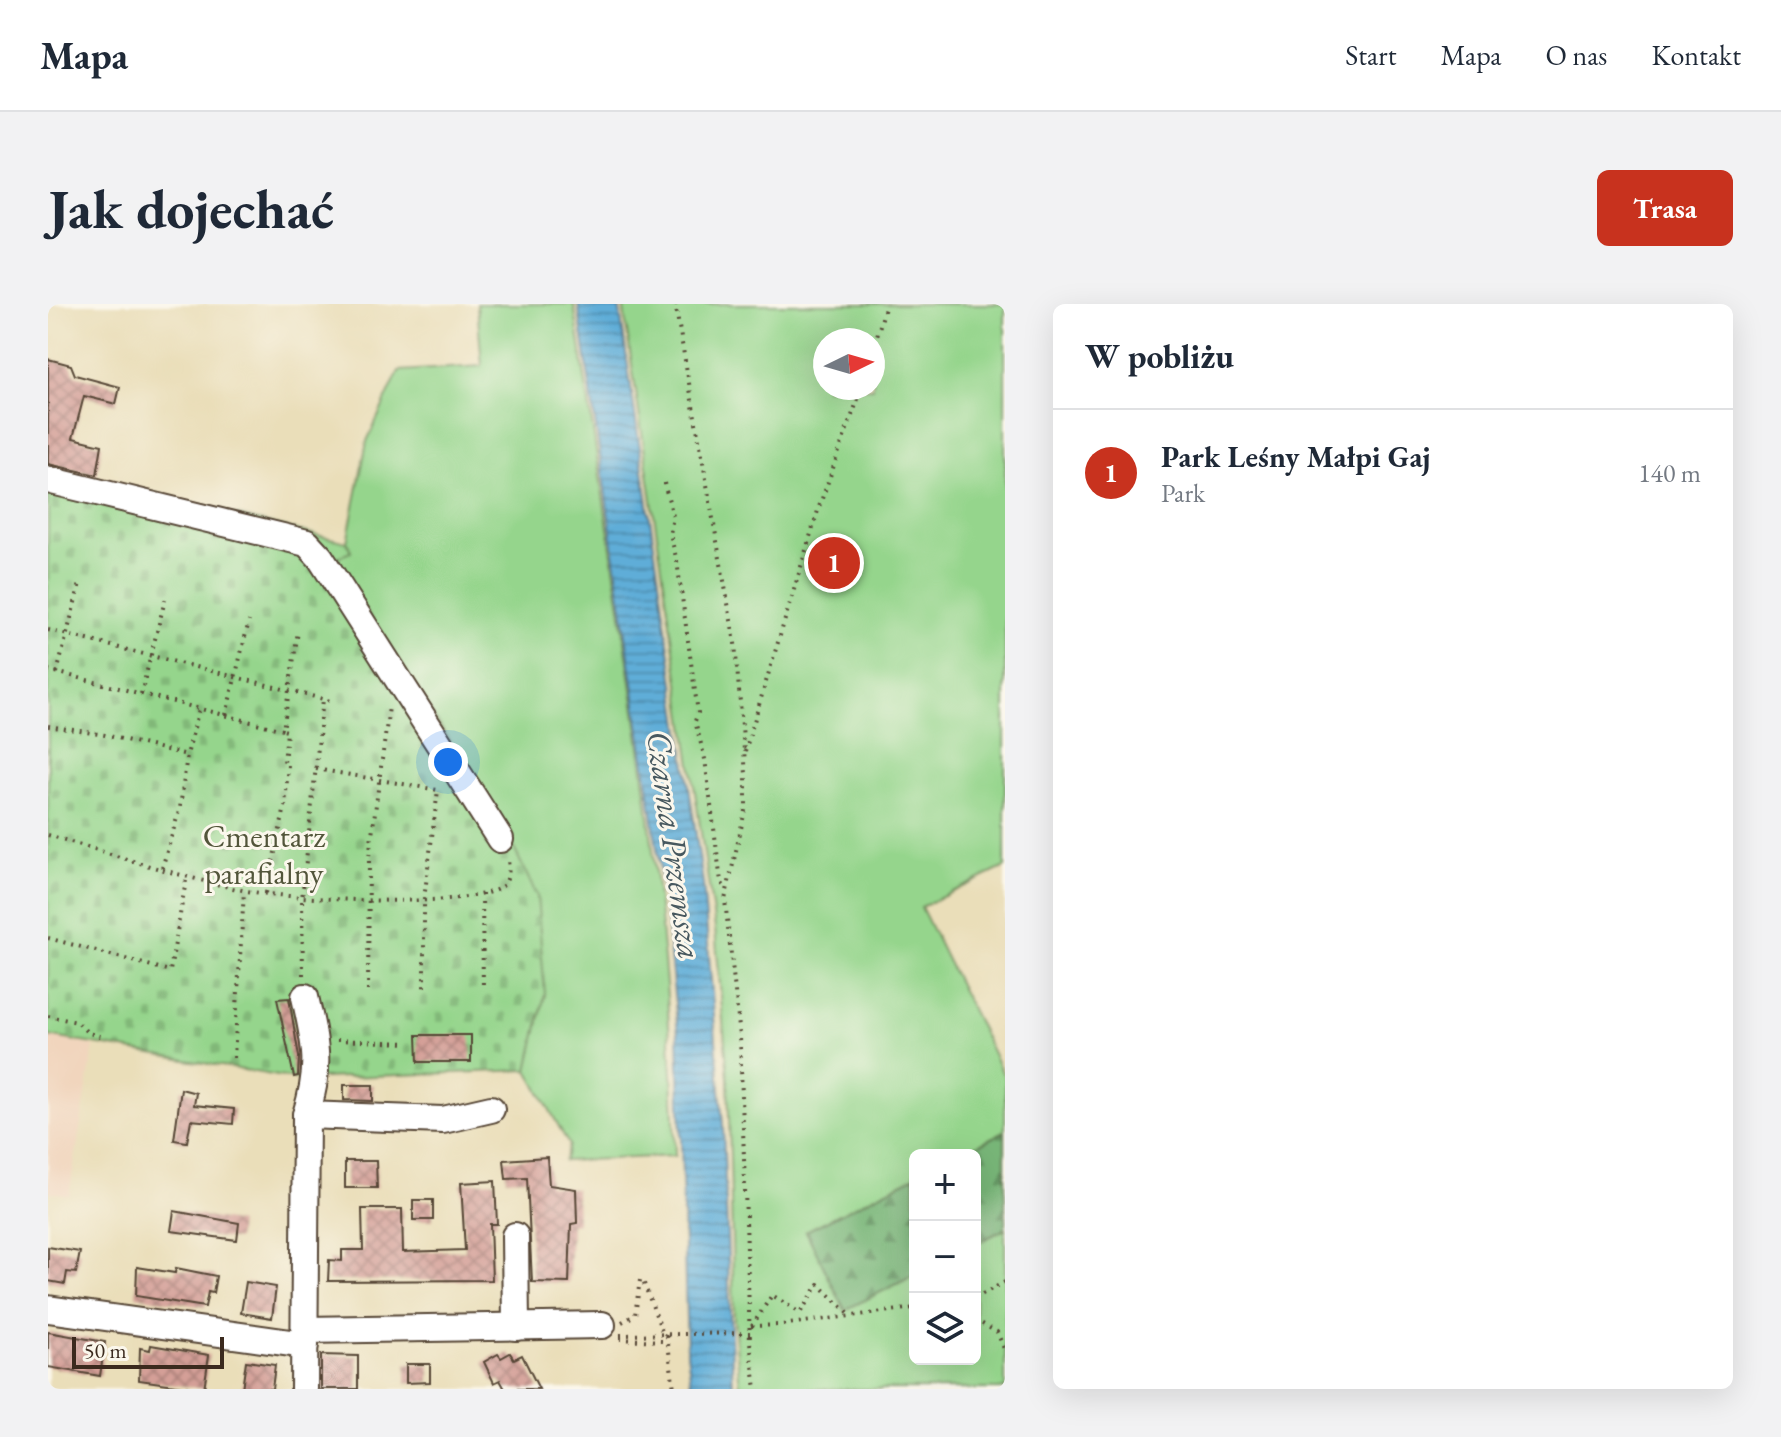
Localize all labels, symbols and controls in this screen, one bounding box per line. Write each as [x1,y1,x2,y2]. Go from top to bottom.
text: Mapa [40,31,128,80]
text: Start [1345,37,1396,73]
text: Mapa [1440,37,1501,73]
text: O nas [1545,37,1607,73]
text: Kontakt [1651,37,1741,73]
button: Trasa [1597,170,1733,246]
text: Jak dojechać [48,172,334,245]
north arrow [813,328,885,400]
text: W pobliżu [1085,334,1234,378]
text: Park Leśny Małpi Gaj [1161,437,1430,476]
text: 1 [1104,456,1118,490]
text: 140 m [1638,456,1701,490]
text: Park [1161,476,1205,510]
pin: 1 [808,533,860,593]
water label: Czarna Przemsza [637,728,713,962]
your location [428,742,468,782]
park label: Cmentarz parafialny [203,815,325,894]
map controls [909,1149,981,1365]
button: + [909,1149,981,1221]
button: − [909,1221,981,1293]
button: layers [909,1293,981,1365]
scale bar [72,1333,224,1369]
text: 50 m [84,1336,127,1365]

